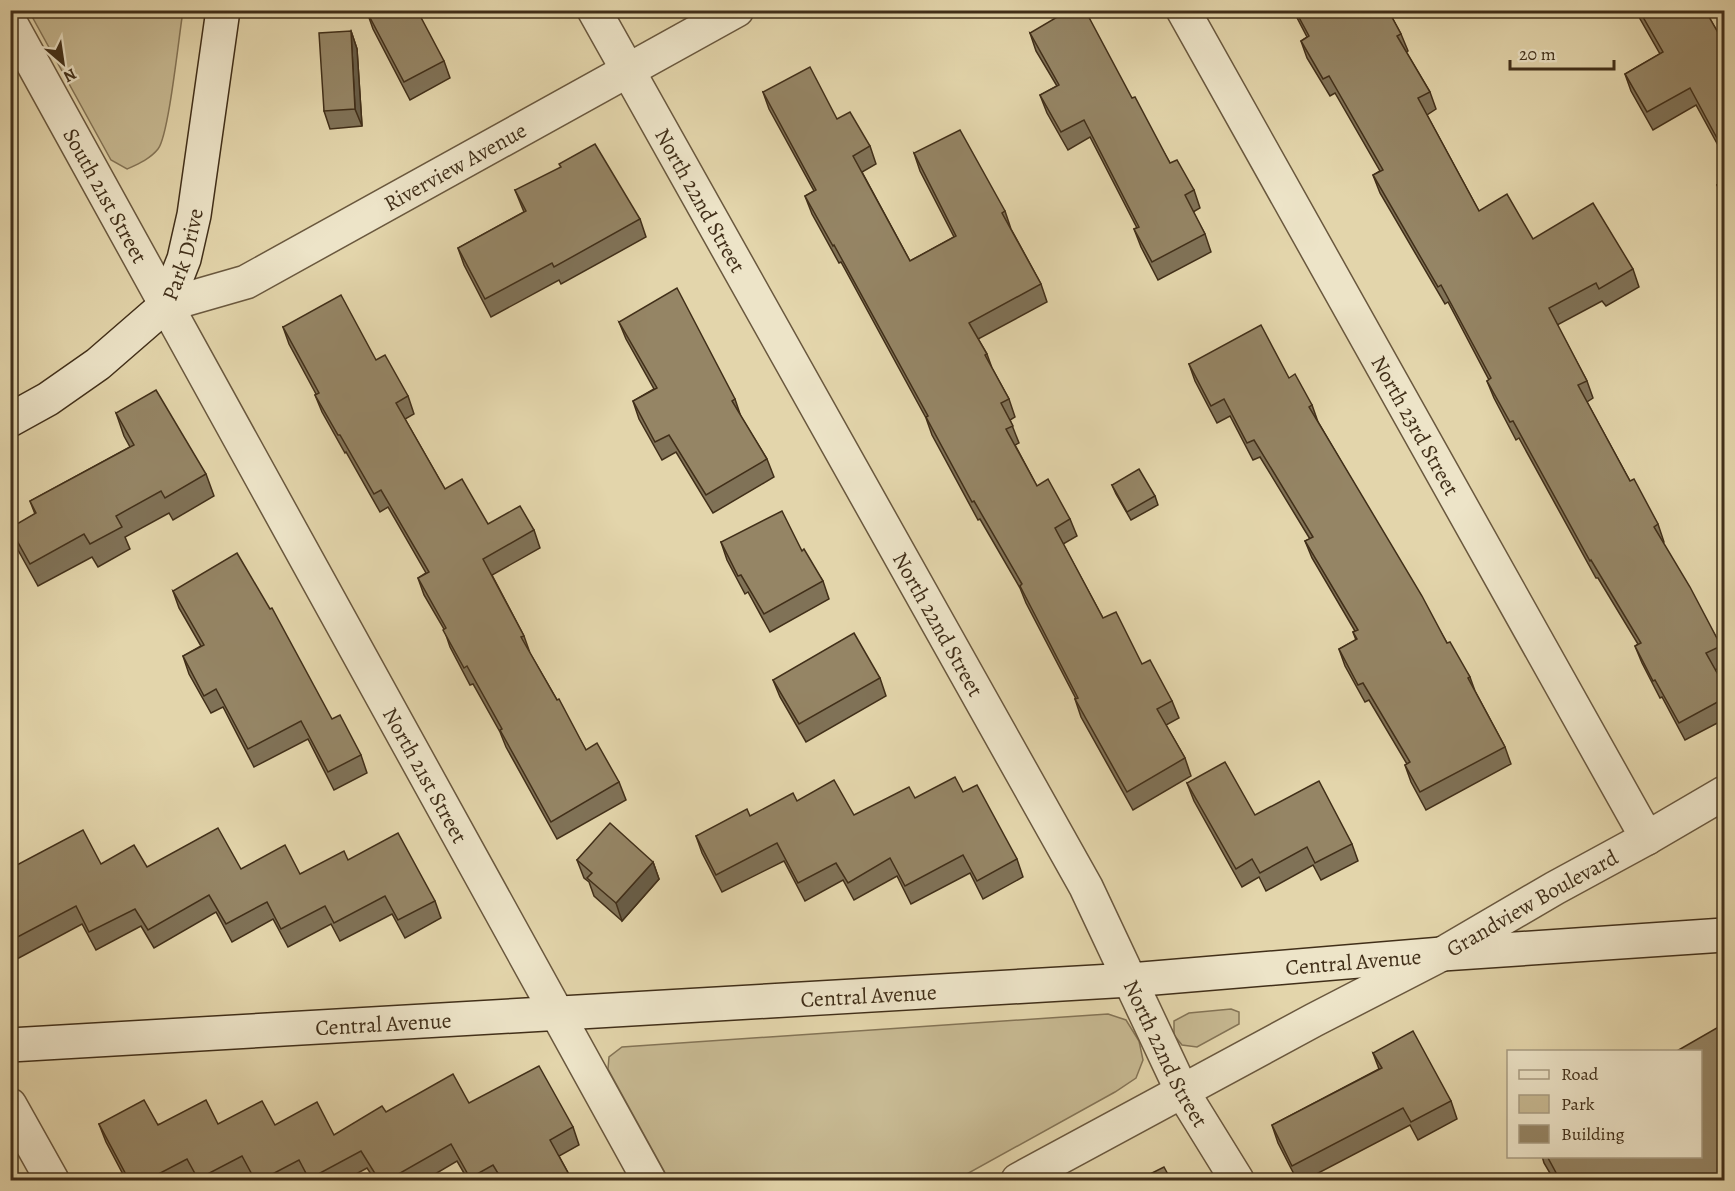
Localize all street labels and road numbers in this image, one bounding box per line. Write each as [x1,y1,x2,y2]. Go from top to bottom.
street label: Riverview Avenue [379,116,532,219]
street label: South 21st Street [55,123,154,269]
street label: North 22nd Street [647,123,752,278]
street label: Park Drive [155,207,211,305]
street label: North 23rd Street [1364,350,1466,501]
street label: North 22nd Street [885,547,990,702]
street label: North 21st Street [375,702,474,849]
street label: Grandview Boulevard [1441,843,1624,964]
street label: Central Avenue [1284,942,1423,983]
street label: North 22nd Street [1116,975,1215,1133]
street label: Central Avenue [800,977,938,1015]
street label: Central Avenue [315,1005,452,1043]

